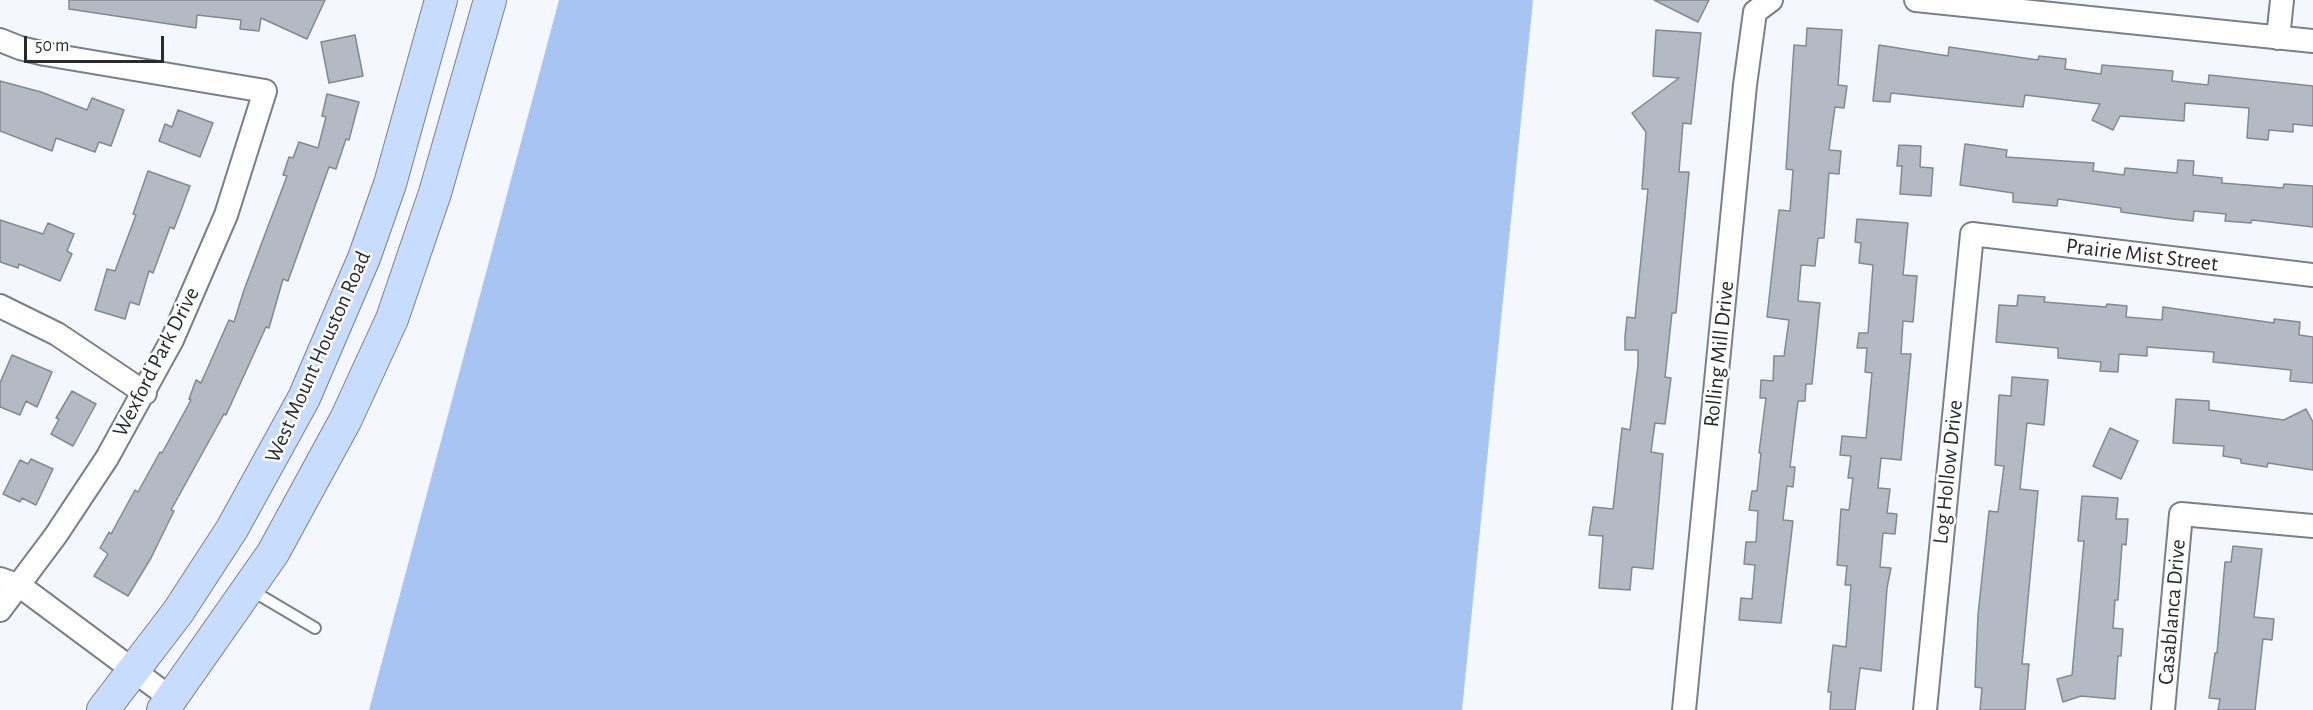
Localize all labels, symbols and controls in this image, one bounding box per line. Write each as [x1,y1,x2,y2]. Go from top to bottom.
scale bar [27,24,166,62]
text: 50 m [35,37,69,55]
street label: Prairie Mist Street [2064,233,2220,277]
street label: West Mount Houston Road [259,247,377,467]
street label: Rolling Mill Drive [1698,279,1740,429]
street label: Wexford Park Drive [107,283,205,441]
street label: Log Hollow Drive [1927,399,1969,545]
street label: Casablanca Drive [2152,538,2192,686]

